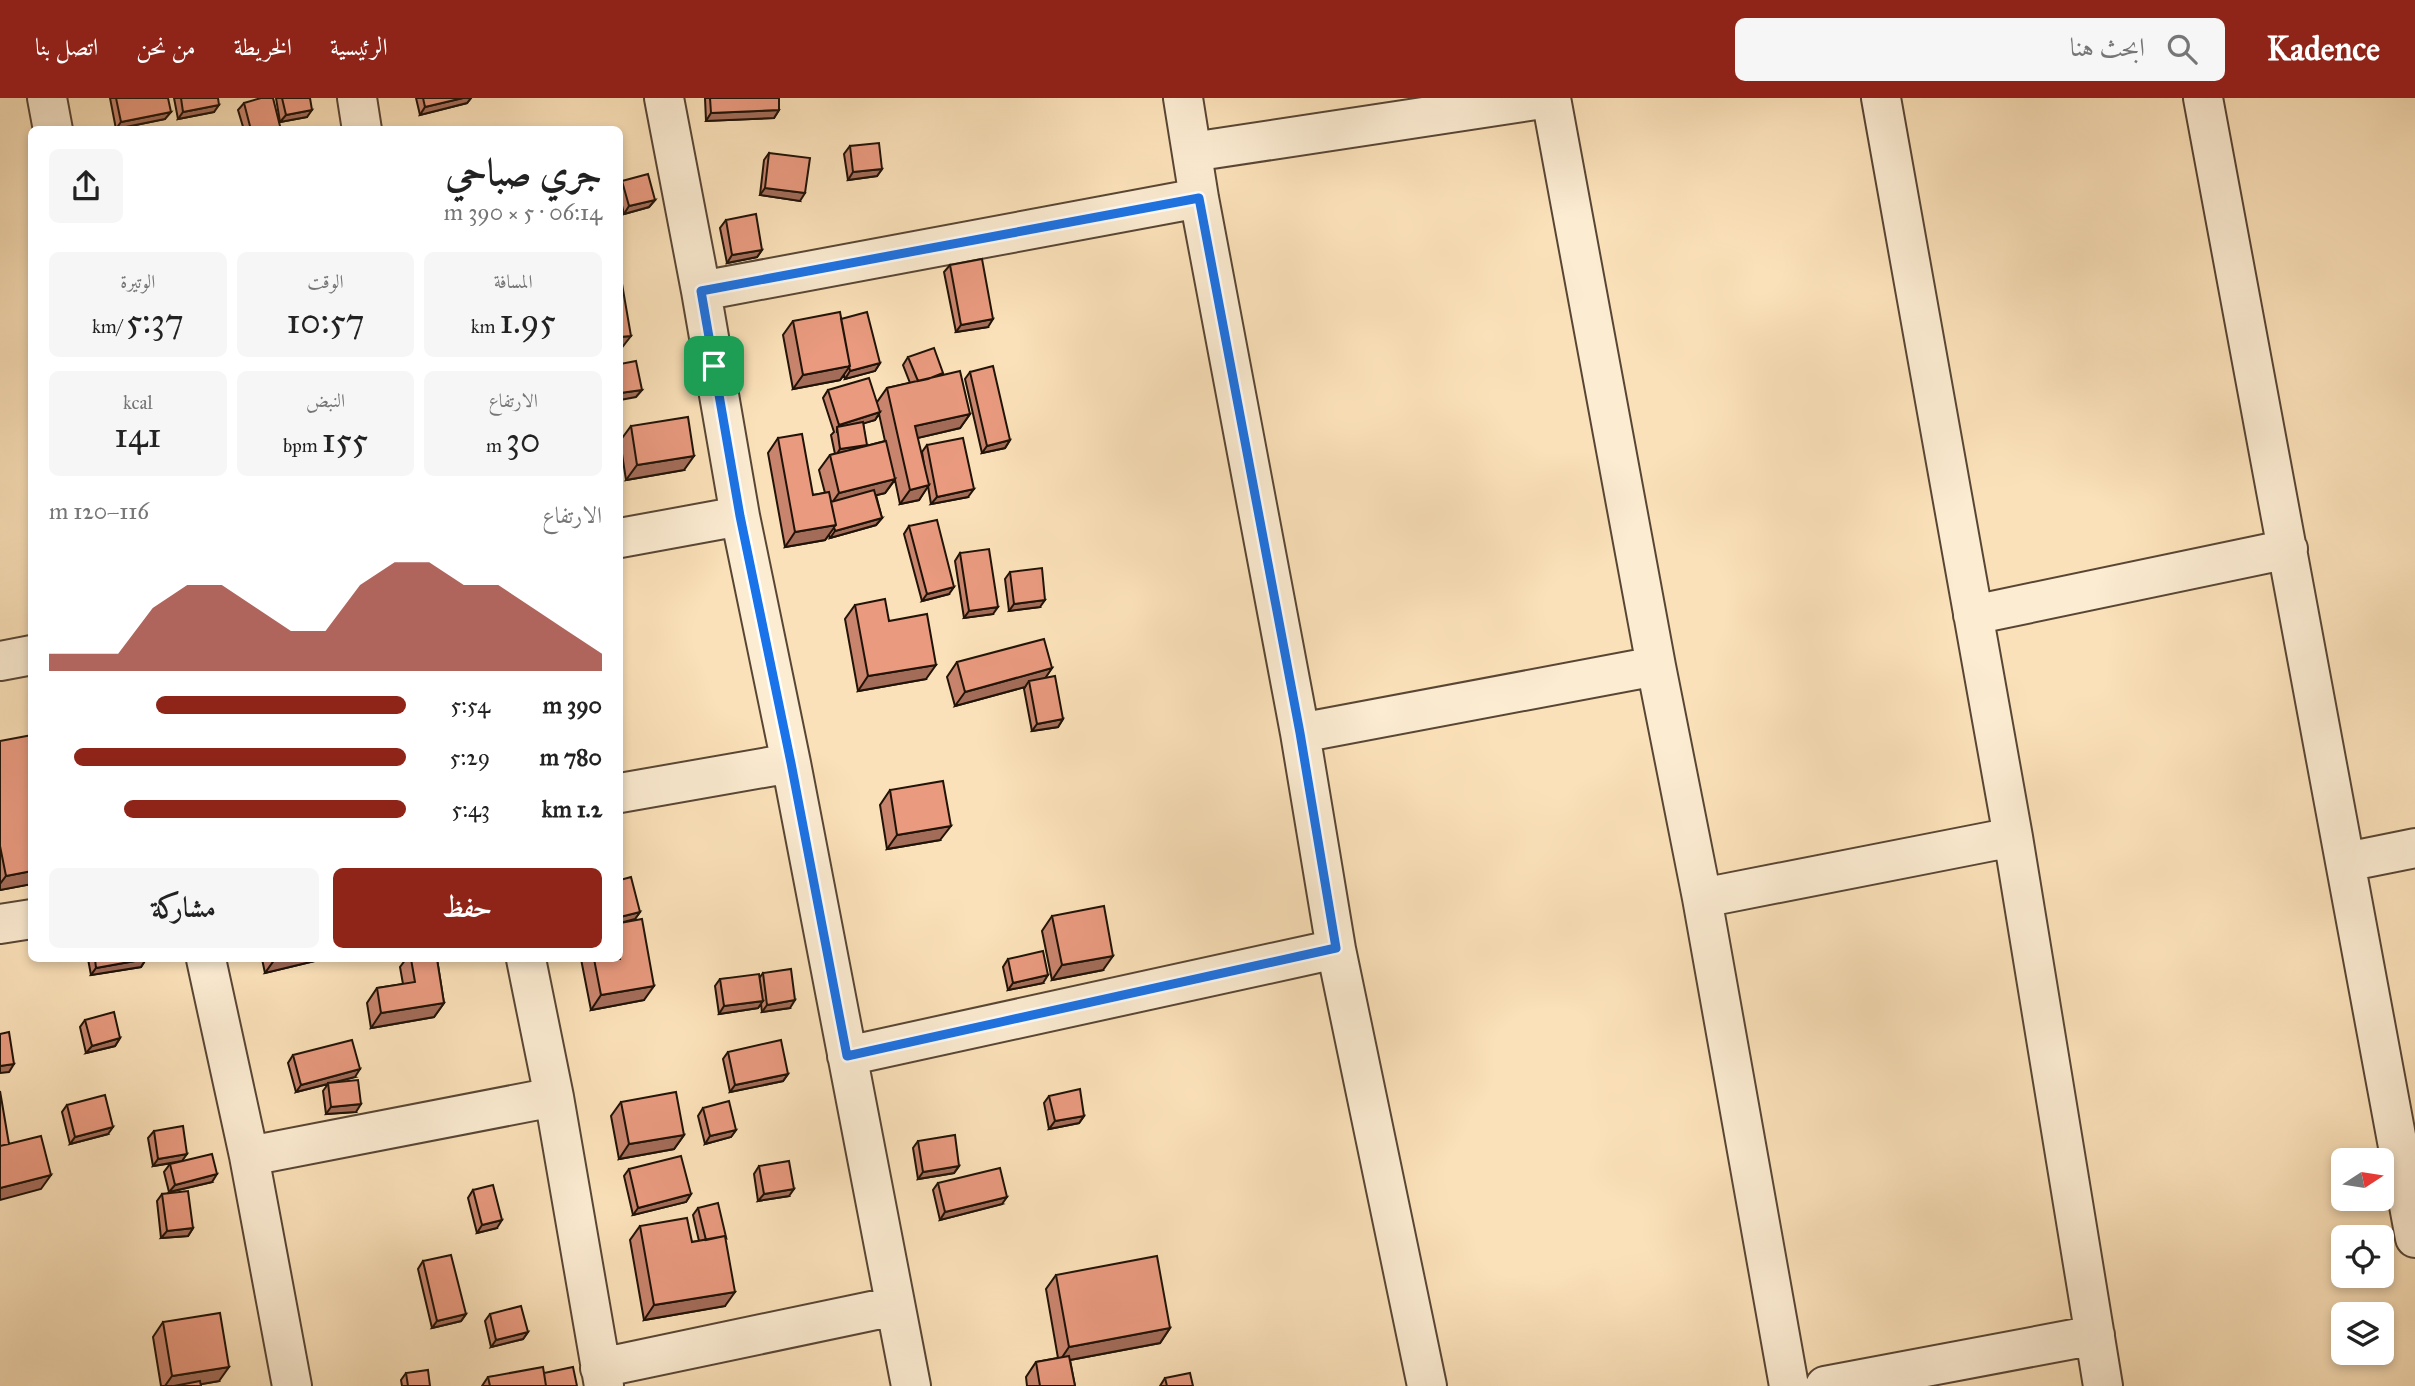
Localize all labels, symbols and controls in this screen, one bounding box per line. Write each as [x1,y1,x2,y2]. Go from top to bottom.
search box [1735,18,2225,81]
text: Kadence [2267,29,2380,69]
icon: search [2163,30,2201,68]
text: ابحث هنا [2070,31,2145,63]
text: اتصل بنا [35,32,98,62]
text: من نحن [136,32,196,62]
text: الخريطة [234,32,292,62]
text: الرئيسية [330,32,388,62]
button: share [49,149,123,223]
text: جري صباحي [445,149,602,195]
text: 06:14 · 5 × 390 m [444,198,602,226]
text: الوتيرة [120,270,155,293]
text: الوقت [307,270,344,293]
text: المسافة [494,270,533,293]
text: 5:37 [126,300,184,343]
text: 10:57 [287,300,364,343]
text: 1.95 [500,300,556,343]
text: /km [92,315,126,338]
text: km [471,315,500,338]
pin [684,336,744,396]
icon: arrive [695,347,733,385]
text: النبض [306,389,345,412]
text: الارتفاع [489,389,538,412]
text: kcal [123,391,153,414]
text: 141 [114,414,161,457]
text: 155 [322,419,368,462]
text: 30 [506,419,540,462]
text: bpm [283,434,322,457]
text: m [486,434,506,457]
text: 116–120 m [49,497,149,525]
text: الارتفاع [542,501,602,529]
text: 5:54 [451,691,490,719]
text: 390 m [543,691,602,719]
text: 5:29 [450,743,490,771]
text: 780 m [540,743,602,771]
text: 5:43 [452,795,490,823]
text: 1.2 km [542,795,602,823]
button: مشاركة [49,868,319,948]
button: حفظ [333,868,602,948]
north arrow [2331,1148,2394,1211]
map controls [2331,1148,2394,1365]
button: locate [2331,1225,2394,1288]
button: layers [2331,1302,2394,1365]

